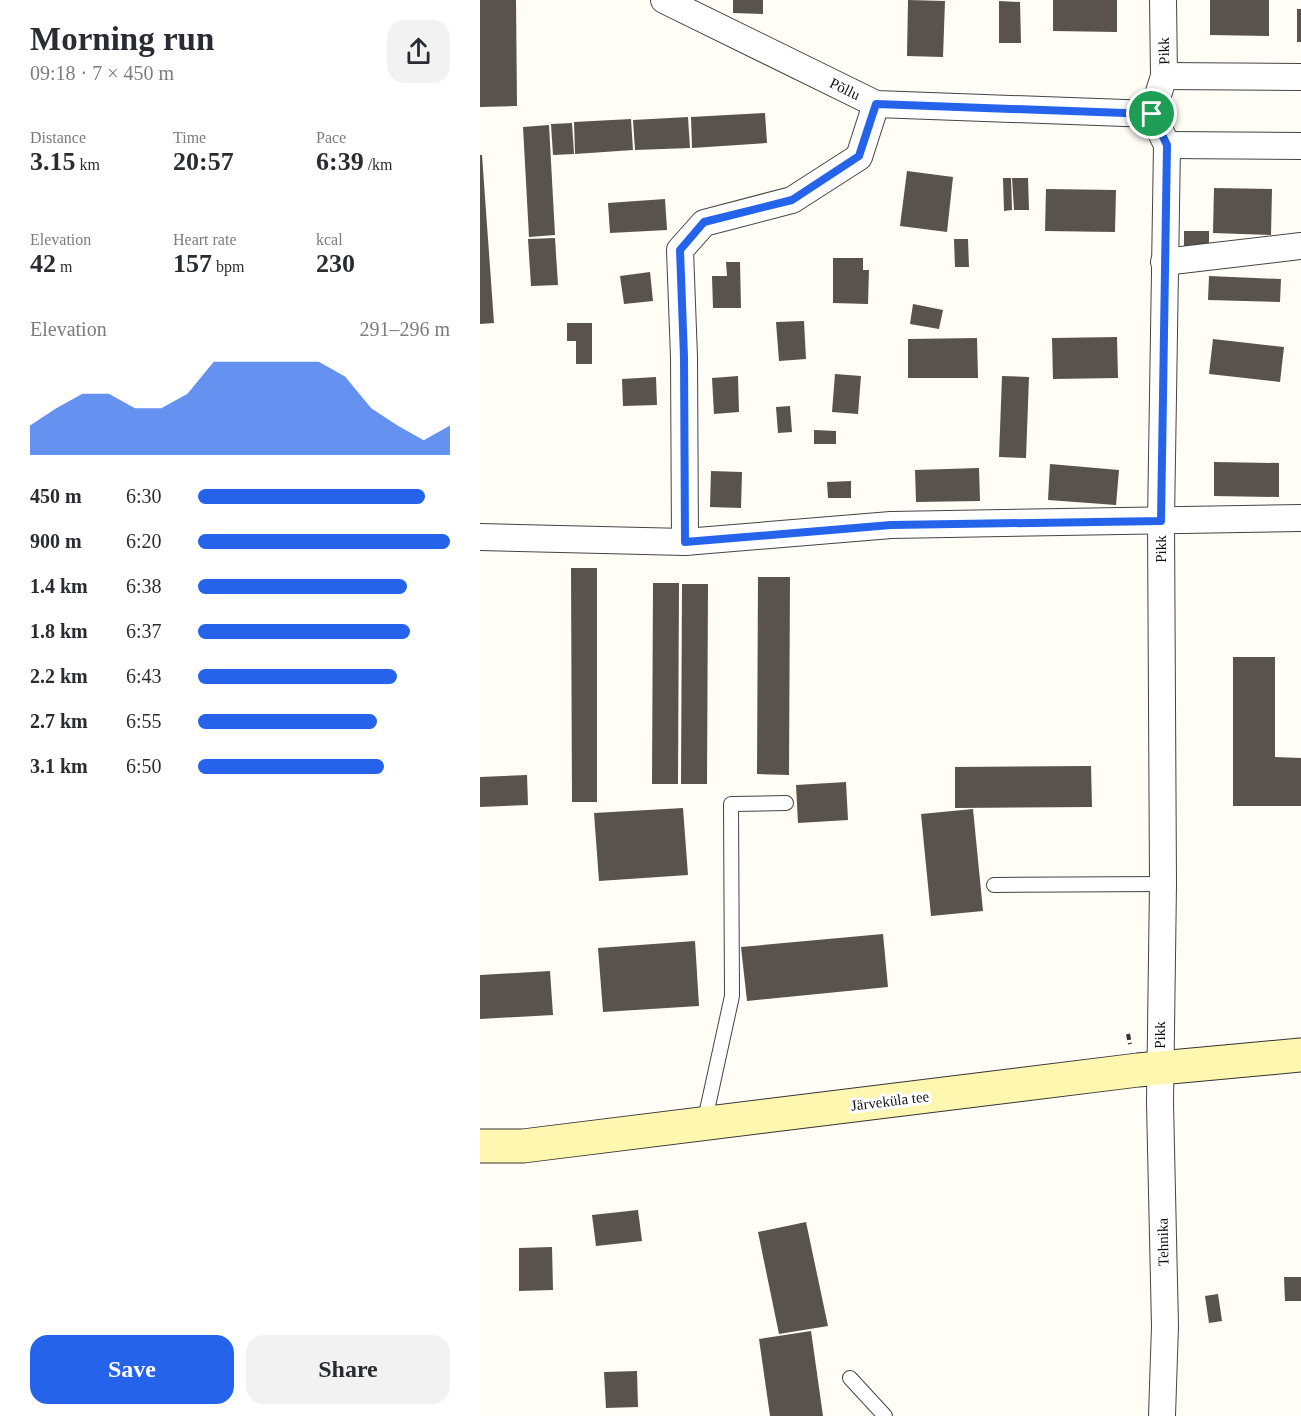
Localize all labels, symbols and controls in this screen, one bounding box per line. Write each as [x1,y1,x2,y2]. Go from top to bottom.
button: share [387,20,450,83]
text: Morning run [30,21,214,57]
street label: Pikk [1156,37,1172,65]
text: 09:18 · 7 × 450 m [30,62,174,84]
street label: Põllu [827,75,863,103]
pin [1126,88,1177,139]
icon: arrive [1135,97,1168,130]
text: Distance [30,129,86,146]
text: Time [173,129,206,146]
text: Pace [316,129,346,146]
text: 3.15 [30,147,76,176]
text: 20:57 [173,147,234,176]
text: 6:39 [316,147,364,176]
text: km [76,156,100,173]
text: /km [364,156,393,173]
text: Elevation [30,231,91,248]
text: Heart rate [173,231,237,248]
text: kcal [316,231,343,248]
text: 42 [30,249,56,278]
text: 157 [173,249,212,278]
text: 230 [316,249,355,278]
text: m [56,258,72,275]
text: bpm [212,258,244,275]
text: Elevation [30,318,107,340]
text: 291–296 m [359,318,450,340]
text: 450 m [30,485,82,507]
text: 6:30 [126,485,162,507]
text: 900 m [30,530,82,552]
text: 6:20 [126,530,162,552]
street label: Pikk [1153,535,1169,563]
text: 1.4 km [30,575,88,597]
text: 6:38 [126,575,162,597]
text: 1.8 km [30,620,88,642]
text: 6:37 [126,620,162,642]
text: 2.2 km [30,665,88,687]
text: 6:43 [126,665,162,687]
text: 2.7 km [30,710,88,732]
text: 6:55 [126,710,162,732]
text: 3.1 km [30,755,88,777]
text: 6:50 [126,755,162,777]
street label: Pikk [1152,1021,1168,1049]
street label: Järveküla tee [850,1088,930,1114]
street label: Tehnika [1155,1217,1171,1266]
button: Save [30,1335,234,1404]
button: Share [246,1335,450,1404]

